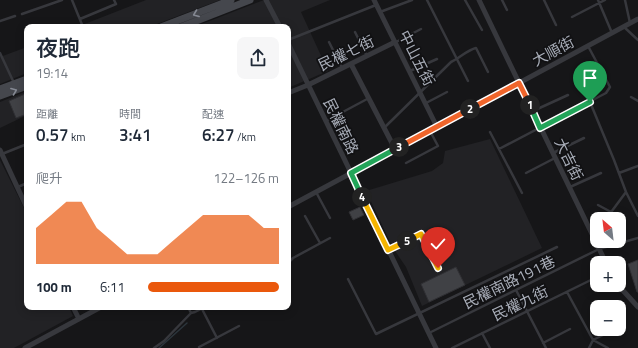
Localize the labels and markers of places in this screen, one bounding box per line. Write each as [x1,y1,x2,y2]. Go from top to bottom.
pin [573,61,607,102]
pin: 1 [520,95,540,115]
pin: 2 [460,99,480,119]
pin: 3 [389,137,409,157]
pin: 4 [352,187,372,207]
pin [421,227,455,268]
pin: 5 [397,231,417,251]

